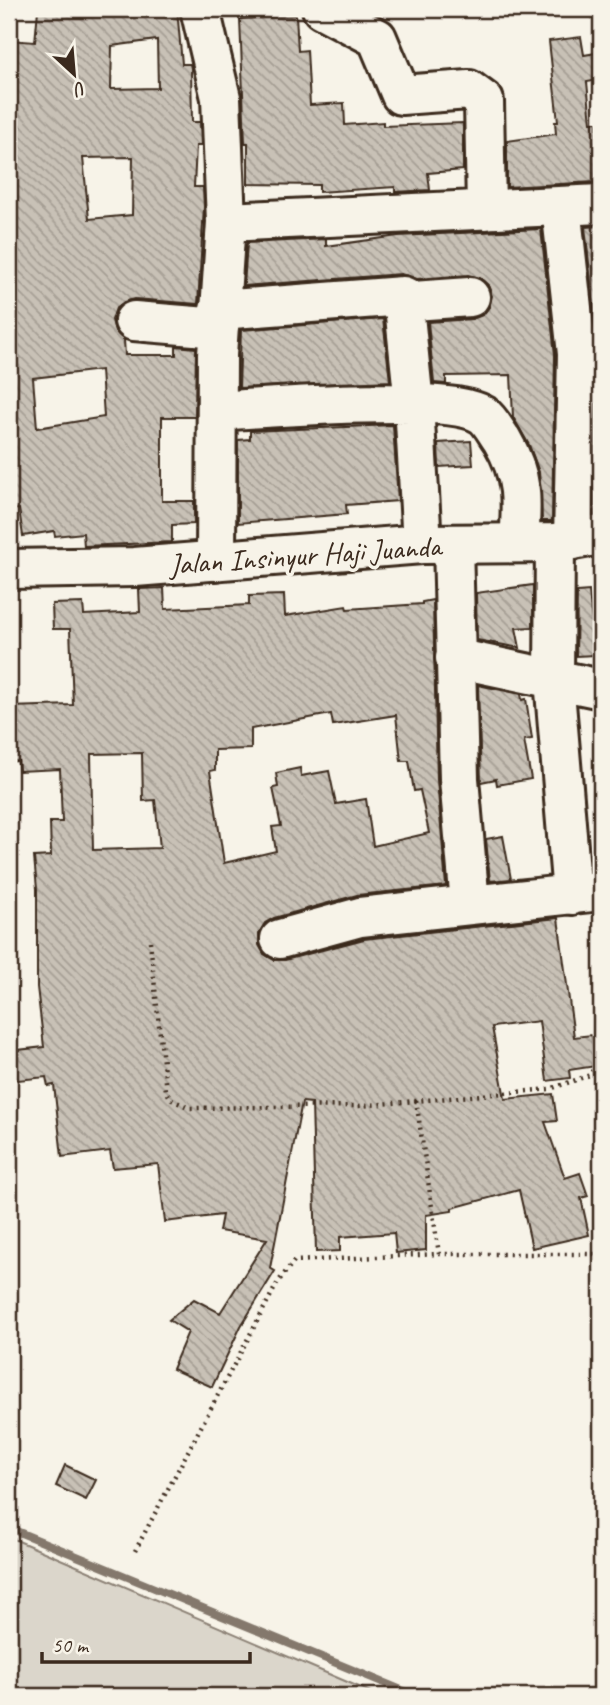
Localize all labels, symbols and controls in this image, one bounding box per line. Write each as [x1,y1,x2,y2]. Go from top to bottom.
north arrow [38,38,108,108]
text: U [68,76,90,103]
street label: Jalan Insinyur Haji Juanda [166,526,445,584]
scale bar [42,1621,250,1665]
text: 50 m [52,1632,90,1658]

